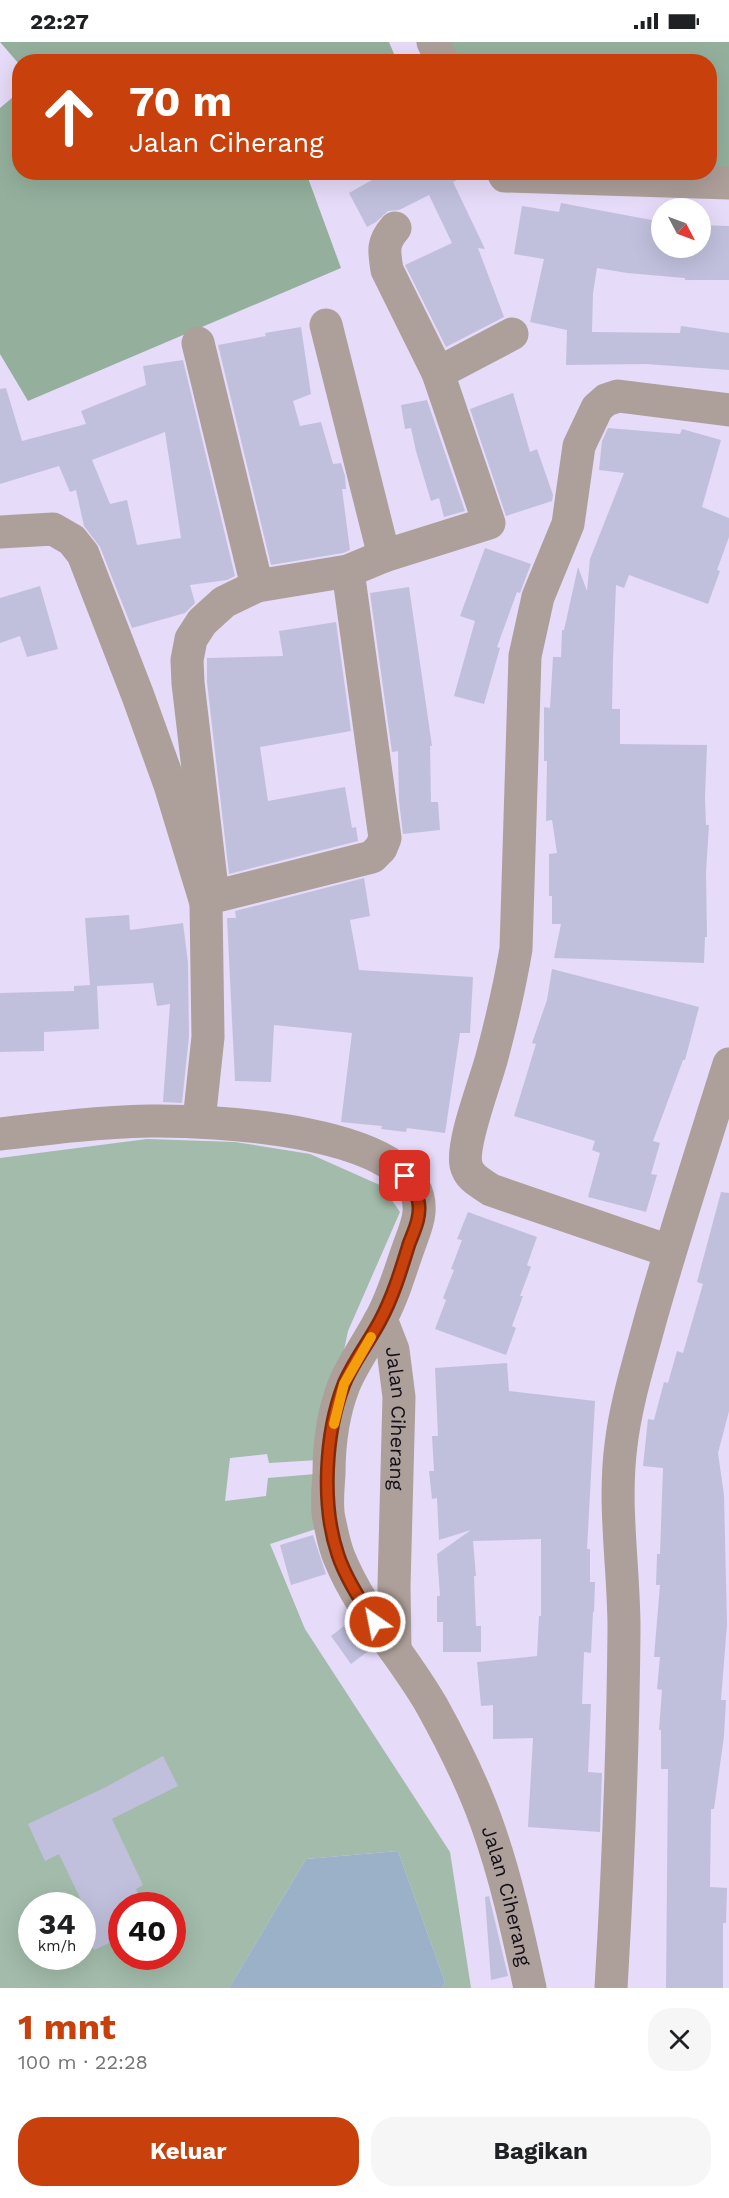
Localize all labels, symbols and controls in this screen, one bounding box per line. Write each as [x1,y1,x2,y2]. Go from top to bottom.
text: 22:27 [30,9,89,34]
text: 70 m [129,77,232,126]
icon: ahead [30,78,108,156]
text: Jalan Ciherang [129,127,324,159]
north arrow [651,198,711,258]
map controls [651,198,711,258]
pin [379,1150,430,1201]
icon: arrive [388,1159,421,1192]
street label: Jalan Ciherang [381,1345,411,1491]
position arrow [343,1590,407,1654]
street label: Jalan Ciherang [477,1823,537,1969]
speed limit sign: 40 [108,1892,186,1970]
text: 34 [38,1906,76,1941]
text: km/h [38,1937,76,1955]
text: 1 mnt [18,2006,116,2048]
button: close [648,2008,711,2071]
text: 100 m · 22:28 [18,2050,148,2074]
button: Keluar [18,2117,359,2186]
button: Bagikan [371,2117,711,2186]

